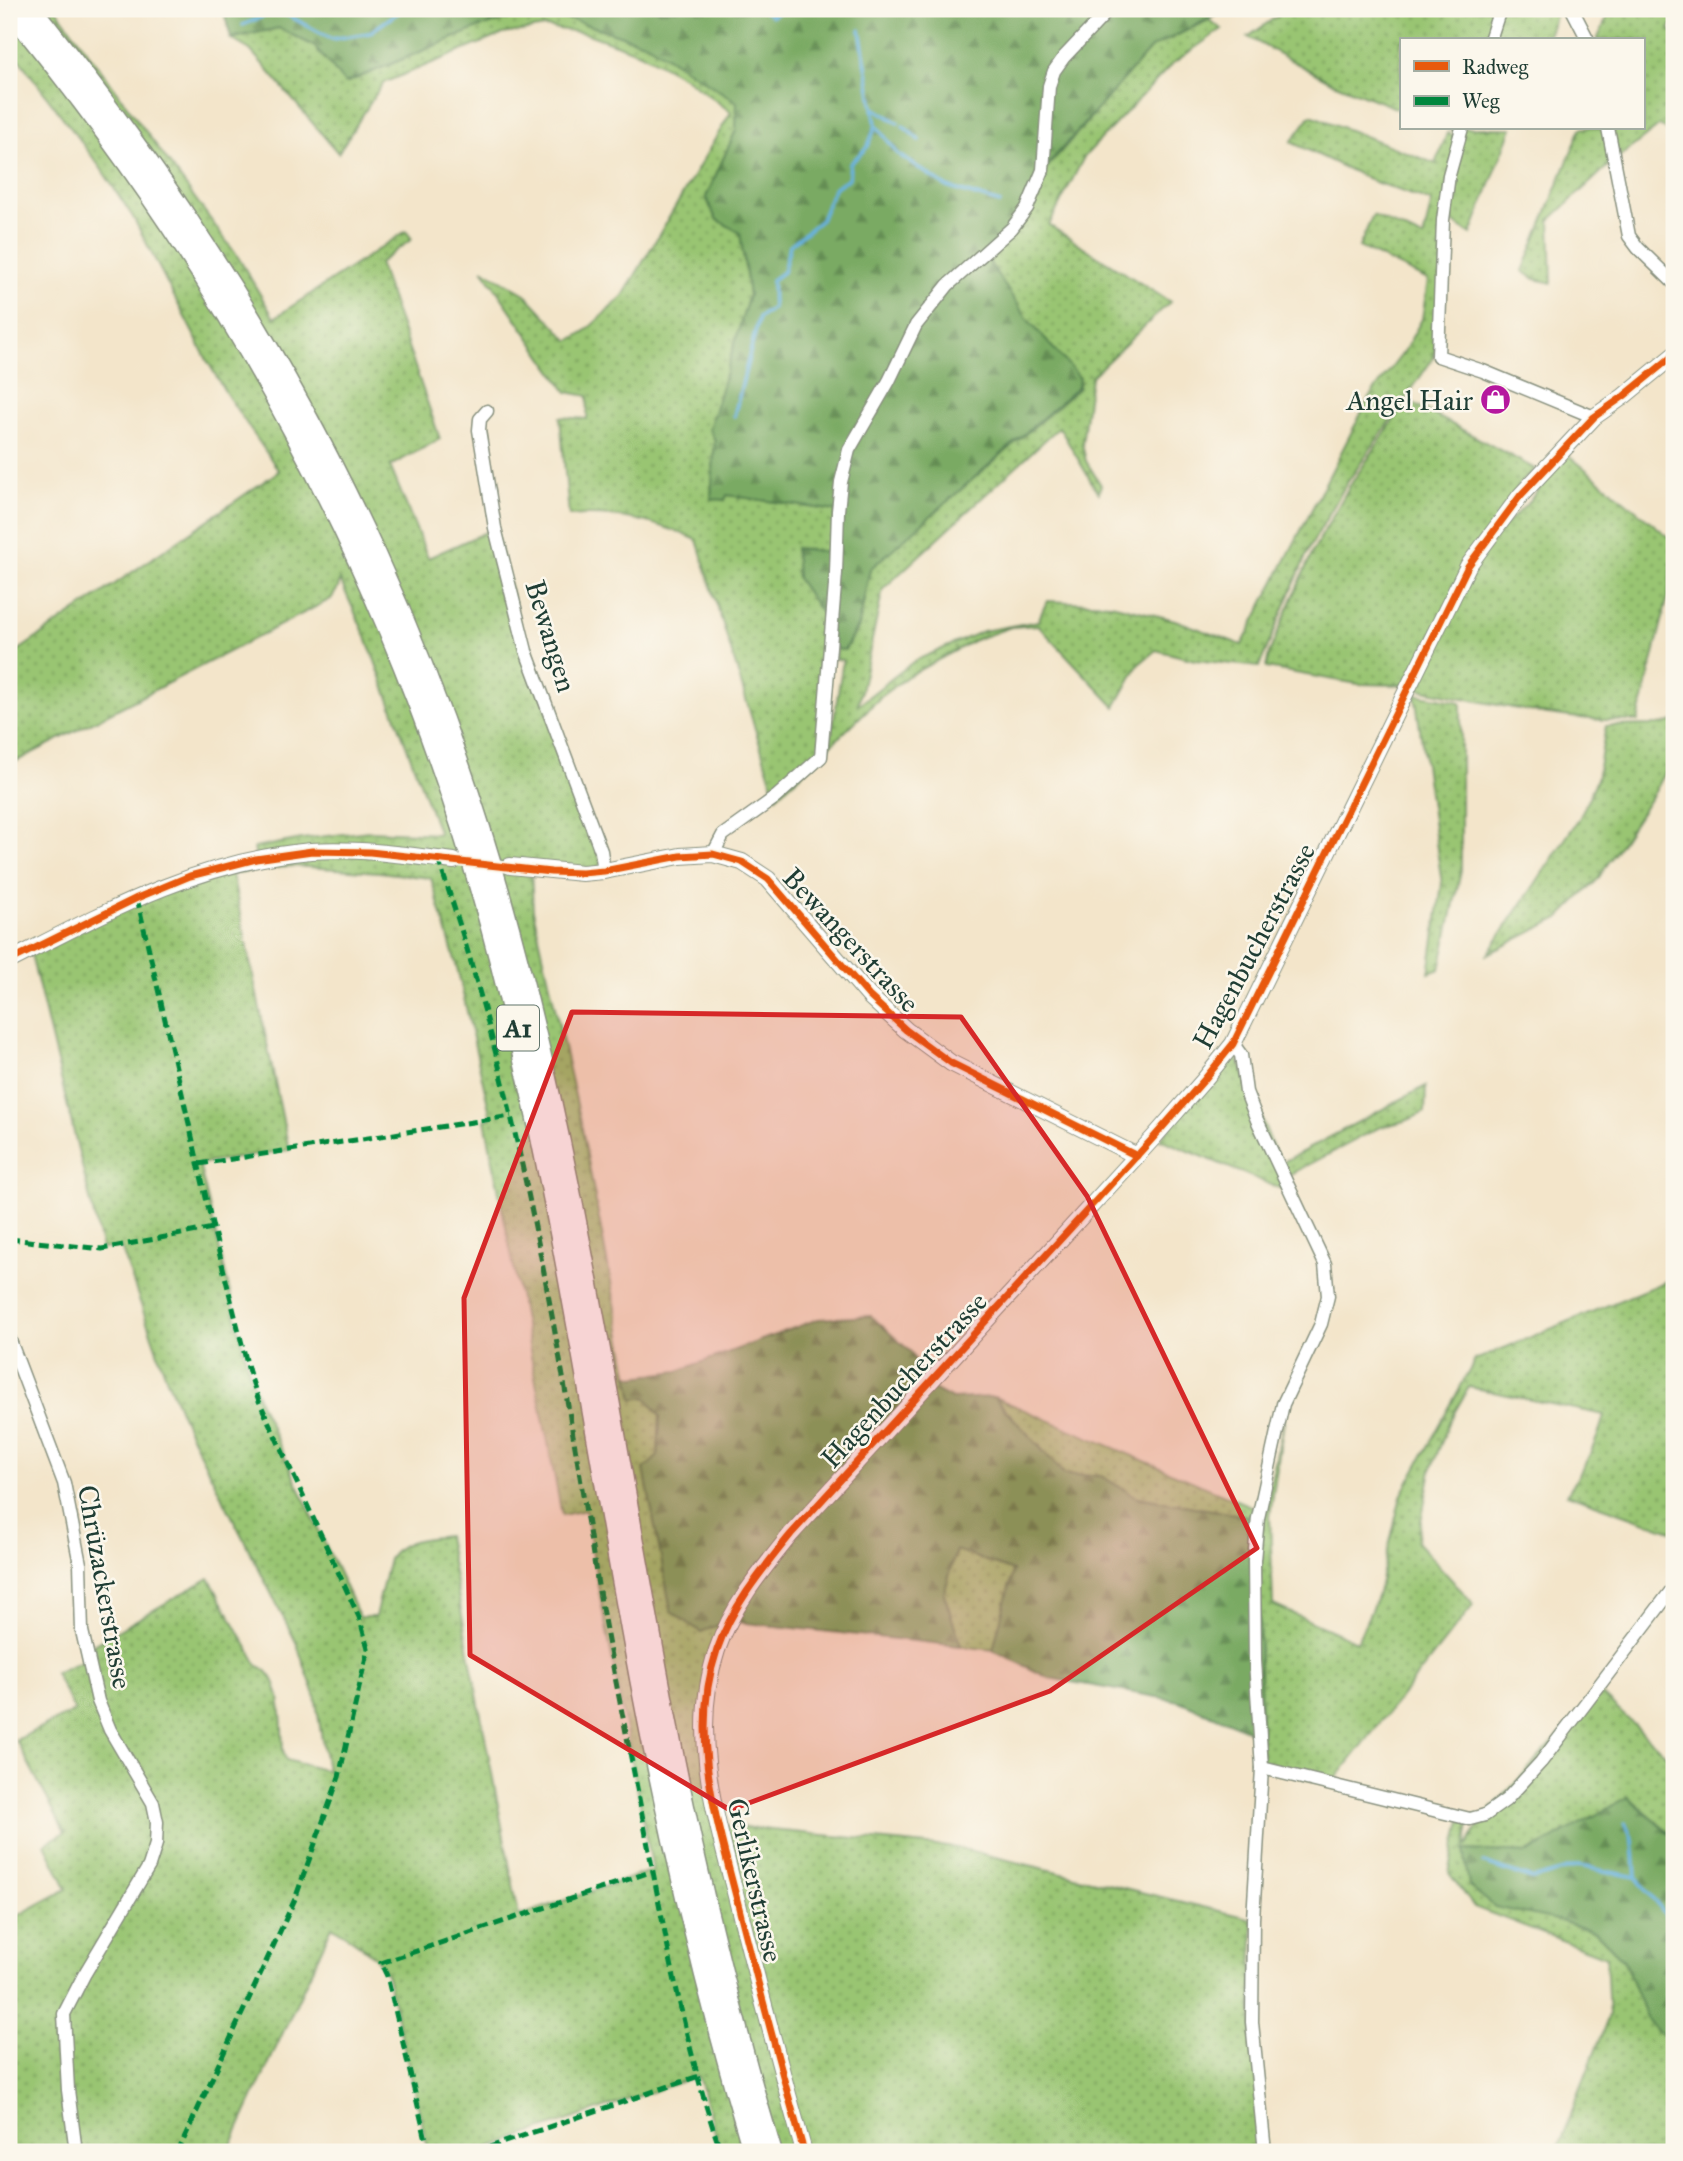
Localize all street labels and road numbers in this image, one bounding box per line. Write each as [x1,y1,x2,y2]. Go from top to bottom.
street label: Bewangen [517,576,585,696]
street label: Hagenbucherstrasse [1185,837,1323,1055]
street label: Bewangerstrasse [775,860,927,1020]
road number: A1 [497,1006,539,1050]
street label: Hagenbucherstrasse [813,1285,995,1475]
street label: Chrüzackerstrasse [70,1482,140,1692]
street label: Gerlikerstrasse [719,1795,791,1965]

